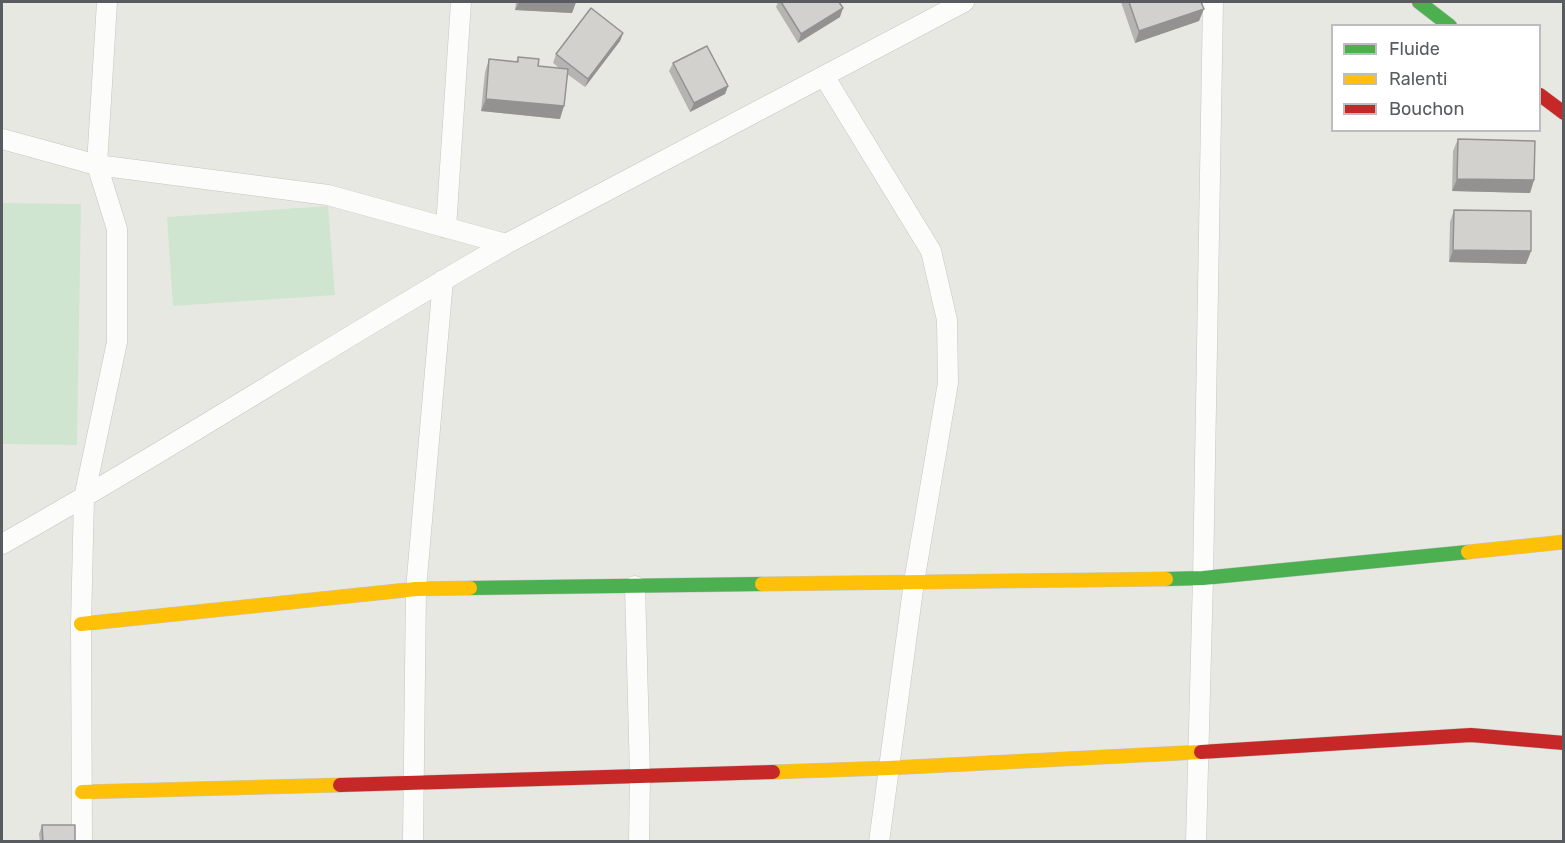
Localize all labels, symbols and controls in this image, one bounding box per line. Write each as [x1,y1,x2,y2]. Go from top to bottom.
legend [1331,24,1541,132]
text: Fluide [1389,38,1440,60]
text: Ralenti [1389,68,1447,90]
text: Bouchon [1389,98,1464,120]

